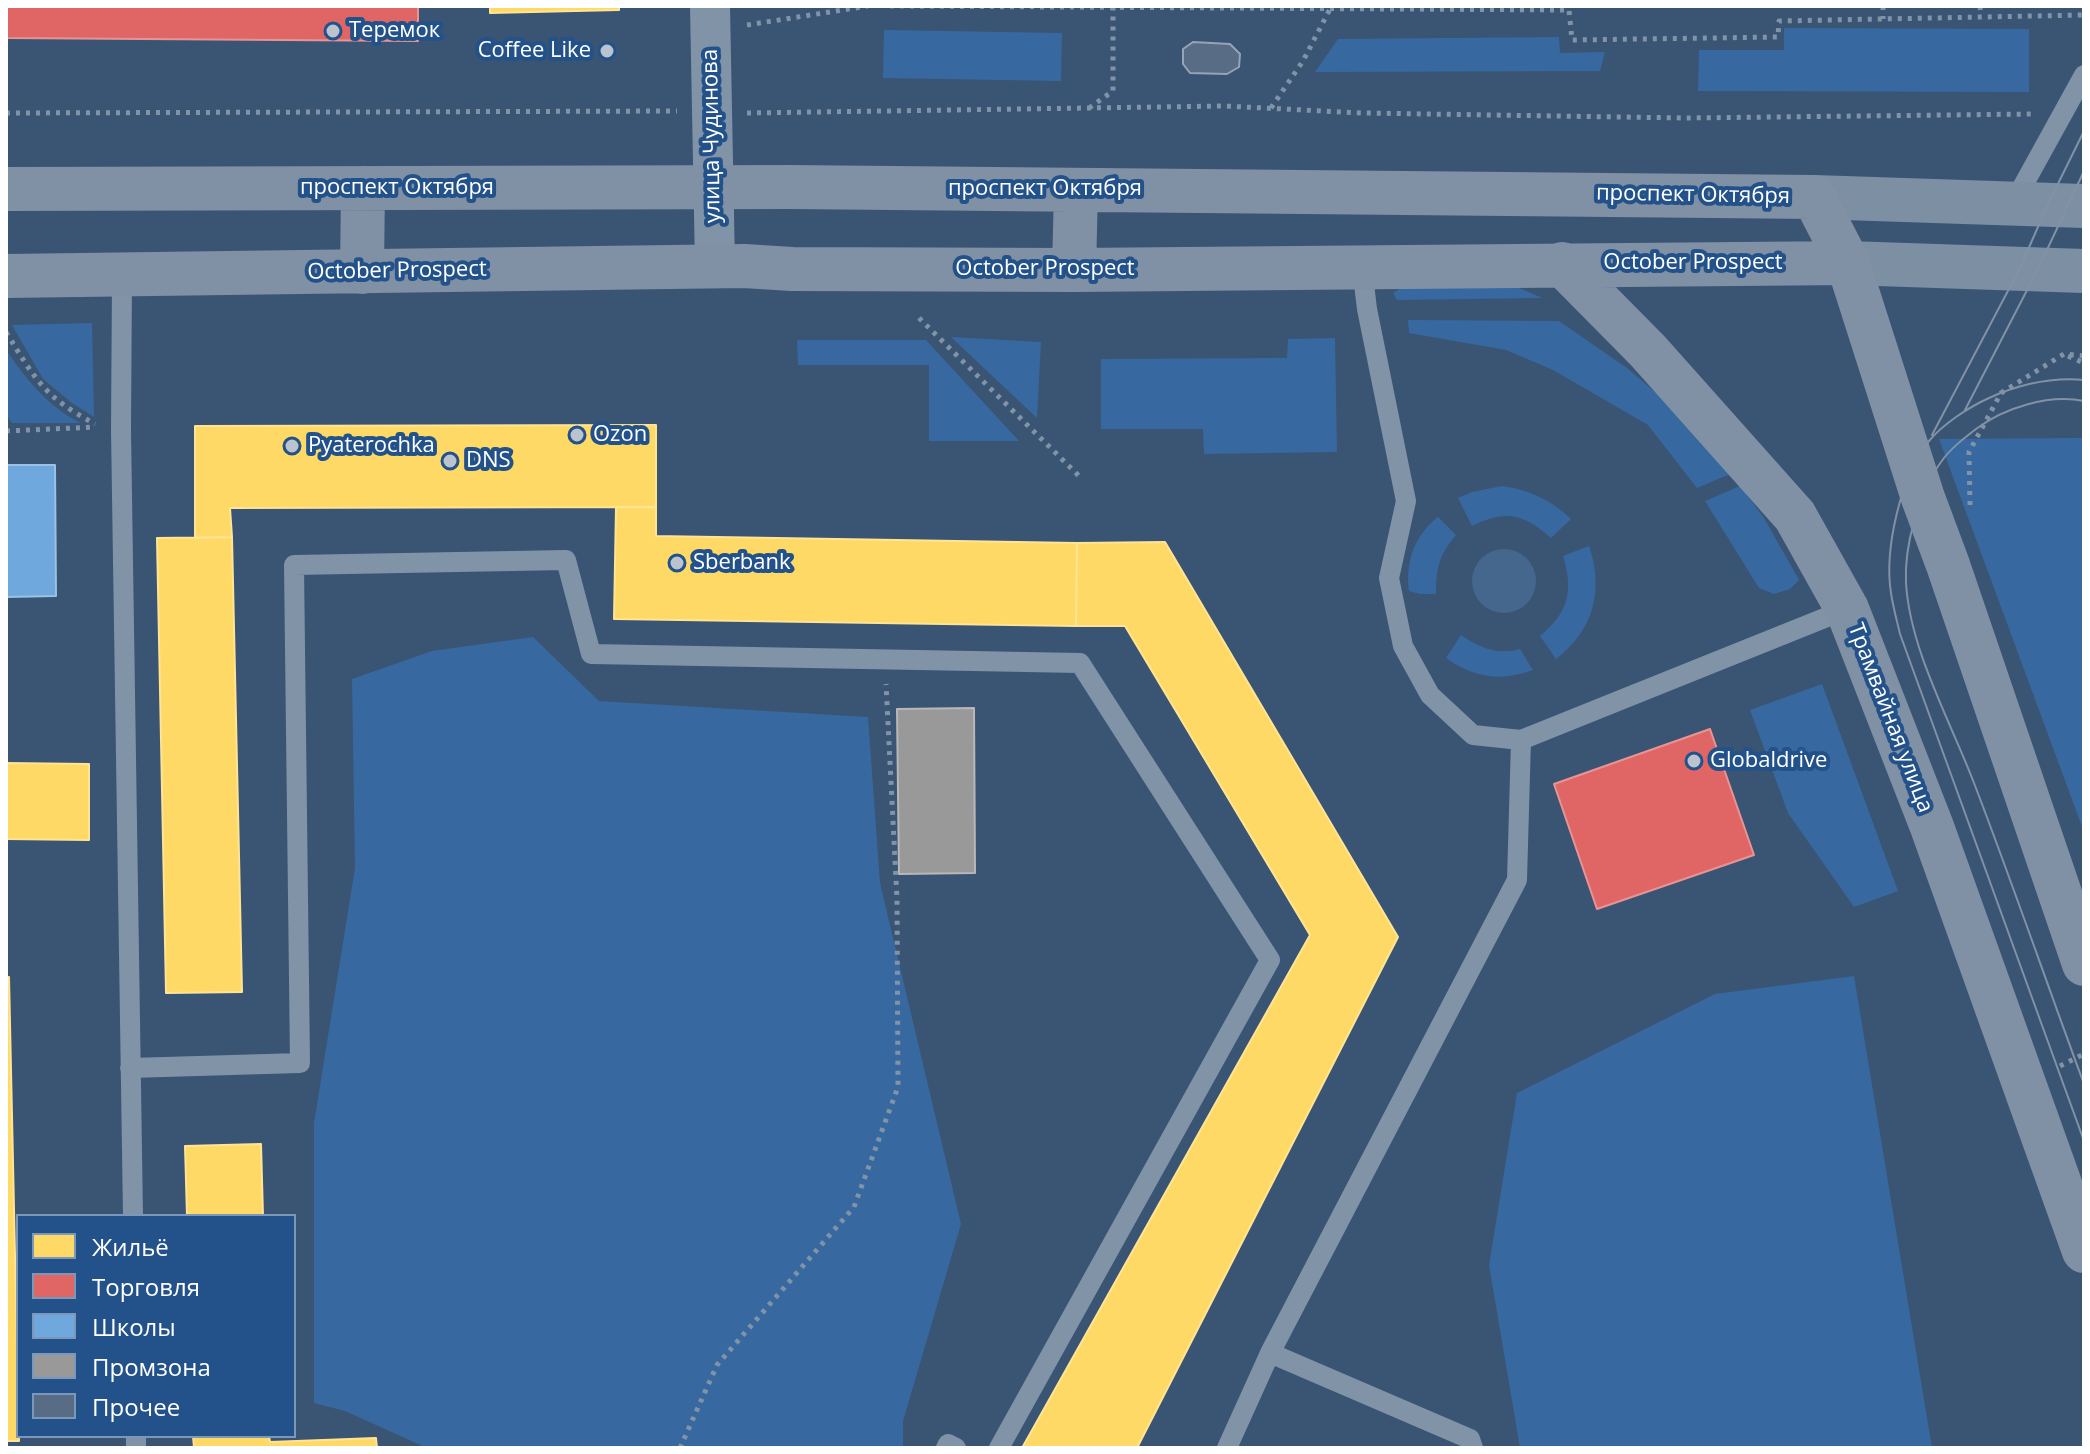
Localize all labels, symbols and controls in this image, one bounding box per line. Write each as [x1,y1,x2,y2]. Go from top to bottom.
place label: Теремок [349,18,440,44]
marker: Теремок [324,22,342,40]
place label: Coffee Like [478,38,591,64]
marker: Coffee Like [598,42,616,60]
street label: улица Чудинова [697,49,727,223]
street label: проспект Октября [300,175,494,201]
street label: проспект Октября [948,176,1142,202]
street label: проспект Октября [1596,180,1790,210]
street label: October Prospect [1603,250,1783,276]
street label: October Prospect [307,256,487,286]
street label: October Prospect [955,256,1135,282]
place label: Ozon [593,422,647,448]
marker: Ozon [568,426,586,444]
place label: Pyaterochka [308,433,435,459]
marker: Pyaterochka [283,437,301,455]
place label: DNS [466,448,511,474]
marker: DNS [441,452,459,470]
place label: Sberbank [693,550,791,576]
marker: Sberbank [668,554,686,572]
street label: Трамвайная улица [1842,620,1938,816]
place label: Globaldrive [1710,748,1827,774]
marker: Globaldrive [1685,752,1703,770]
legend [16,1214,296,1438]
text: Жильё [92,1230,169,1263]
text: Торговля [92,1270,200,1303]
text: Школы [92,1310,176,1343]
text: Промзона [92,1350,211,1383]
text: Прочее [92,1390,180,1423]

